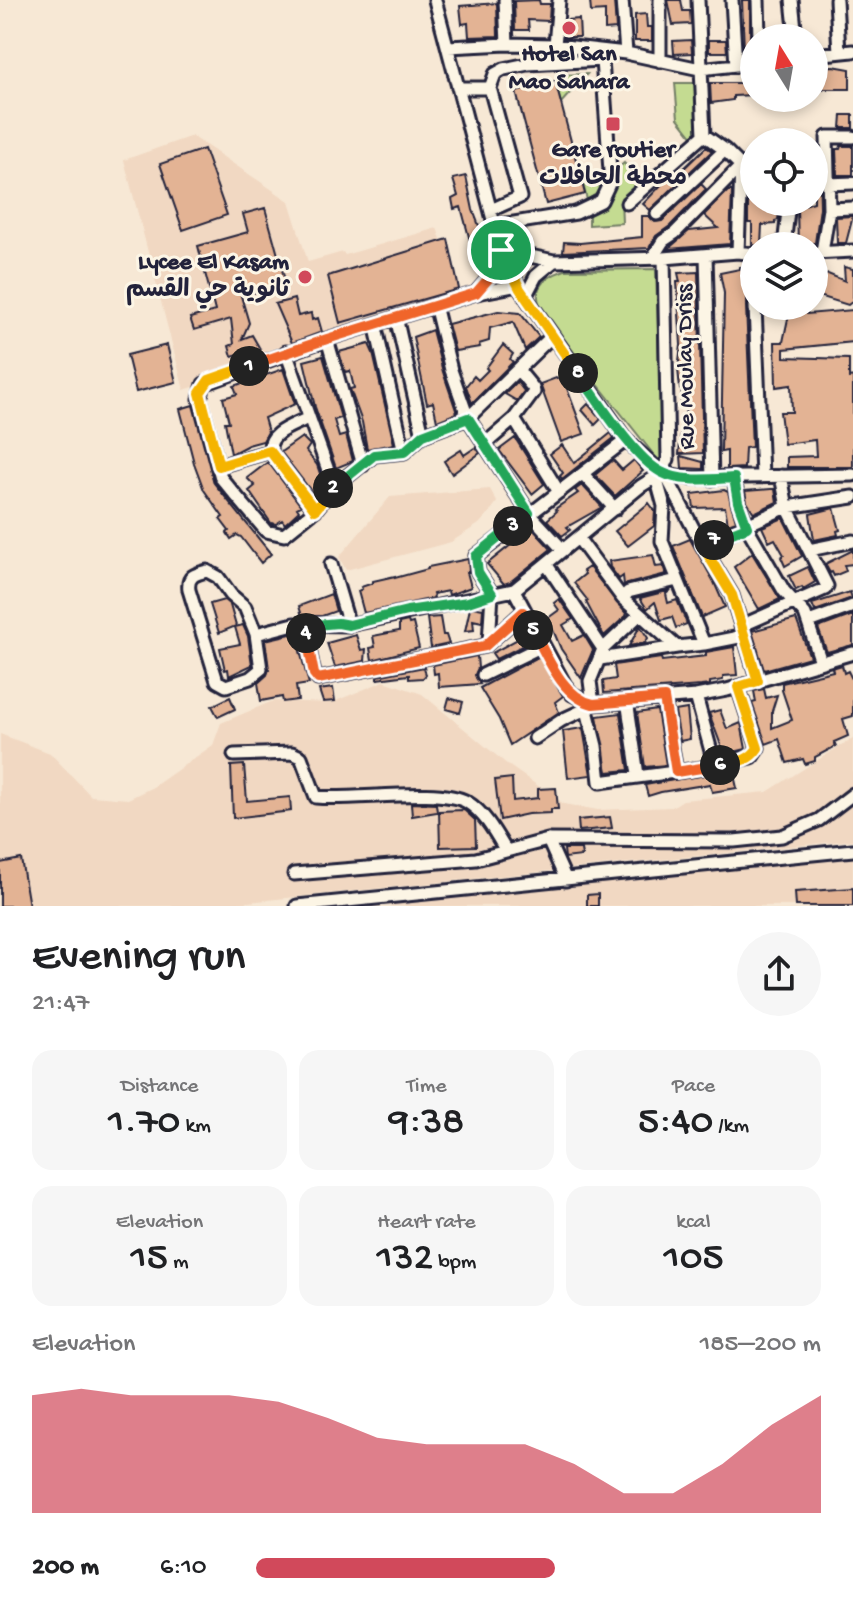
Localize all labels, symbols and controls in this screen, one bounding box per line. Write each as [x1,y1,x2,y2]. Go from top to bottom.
marker: Hotel San Mao Sahara [560,19,578,37]
north arrow [740,24,828,112]
map controls [740,24,828,320]
place label: Hotel San Mao Sahara [509,41,631,98]
marker: Gare routier محطة الحافلات [604,115,622,133]
button: locate [740,128,828,216]
place label: Gare routier محطة الحافلات [539,137,687,194]
pin [467,216,535,284]
icon: arrive [479,228,523,272]
button: layers [740,232,828,320]
place label: Lycee El Kasam ثانوية حي القسم [126,249,291,309]
marker: Lycee El Kasam ثانوية حي القسم [296,268,314,286]
street label: Rue Moulay Driss [671,283,703,450]
pin: 1 [229,346,269,386]
text: 1 [245,353,253,379]
pin: 8 [558,353,598,393]
text: 8 [572,360,584,386]
pin: 2 [313,468,353,508]
text: 2 [328,475,338,501]
pin: 3 [493,506,533,546]
text: 3 [507,513,519,539]
pin: 7 [694,520,734,560]
text: 7 [708,527,720,553]
pin: 5 [513,610,553,650]
pin: 4 [286,613,326,653]
text: 5 [527,617,539,643]
text: 4 [301,620,311,646]
pin: 6 [700,745,740,785]
text: 6 [714,752,726,778]
button: share [737,932,821,1016]
text: Evening run [32,933,245,985]
text: 21:47 [32,989,89,1020]
text: Distance [121,1074,198,1100]
text: Time [406,1074,447,1100]
text: Pace [672,1074,715,1100]
text: 1.70 [108,1100,180,1147]
text: 9:38 [389,1100,464,1147]
text: 5:40 [638,1100,713,1147]
text: km [180,1114,211,1140]
text: /km [713,1114,749,1140]
text: Elevation [116,1210,203,1236]
text: Heart rate [377,1210,476,1236]
text: kcal [676,1210,711,1236]
text: 15 [130,1236,168,1283]
text: 132 [377,1236,433,1283]
text: 105 [664,1236,723,1283]
text: m [168,1250,189,1276]
text: bpm [433,1250,476,1276]
text: Elevation [32,1330,135,1361]
text: 185–200 m [700,1330,821,1361]
text: 200 m [32,1553,99,1584]
text: 6:10 [160,1553,207,1584]

